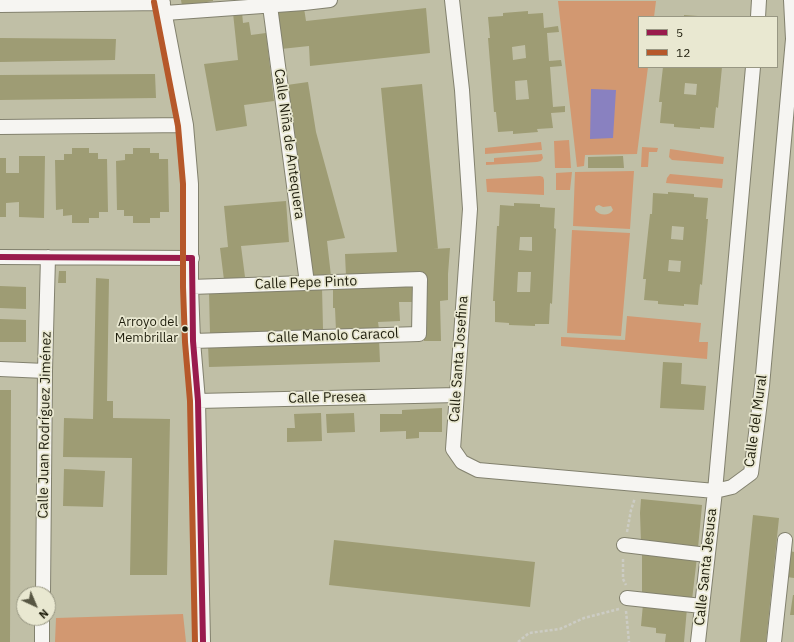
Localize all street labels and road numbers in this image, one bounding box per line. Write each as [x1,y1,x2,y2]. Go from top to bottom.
street label: Calle Niña de Antequera [270,68,308,220]
street label: Calle Pepe Pinto [255,273,357,293]
street label: Calle Santa Josefina [446,295,472,423]
street label: Calle Manolo Caracol [267,325,399,347]
street label: Calle Juan Rodríguez Jiménez [35,331,55,519]
street label: Calle del Mural [741,374,771,468]
street label: Calle Presea [288,389,366,407]
street label: Calle Santa Jesusa [691,508,721,626]

